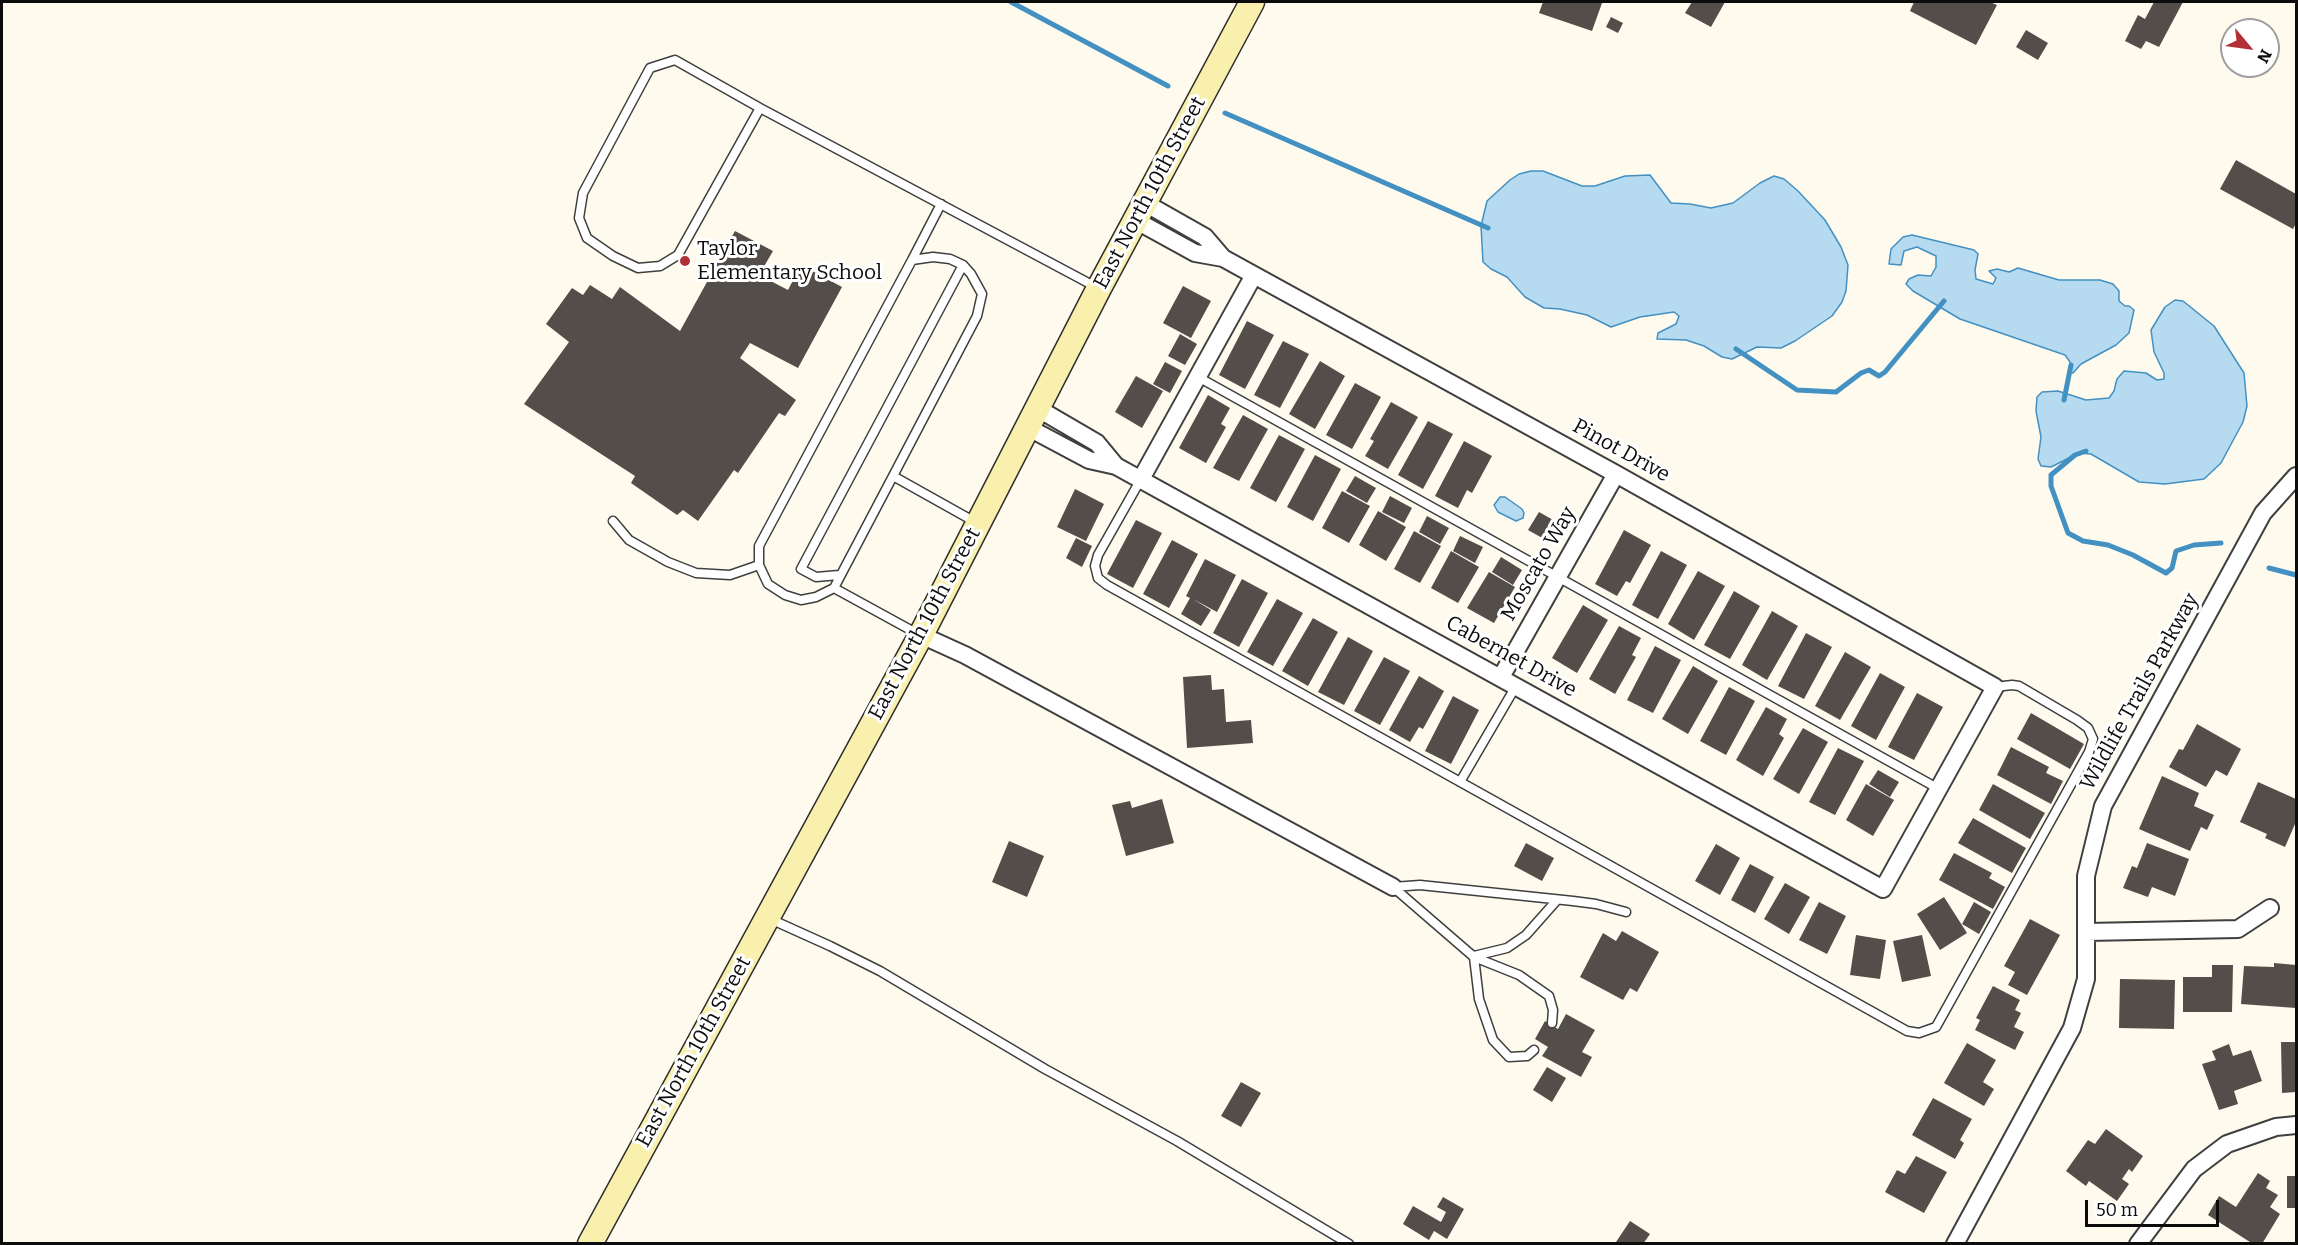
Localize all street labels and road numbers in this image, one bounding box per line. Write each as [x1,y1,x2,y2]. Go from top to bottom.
street label: East North 10th Street [1089,93,1211,293]
street label: Pinot Drive [1568,414,1674,488]
street label: Moscato Way [1496,502,1582,626]
street label: East North 10th Street [864,524,986,724]
street label: Wildlife Trails Parkway [2075,589,2205,795]
street label: Cabernet Drive [1441,611,1581,703]
street label: East North 10th Street [631,952,757,1152]

